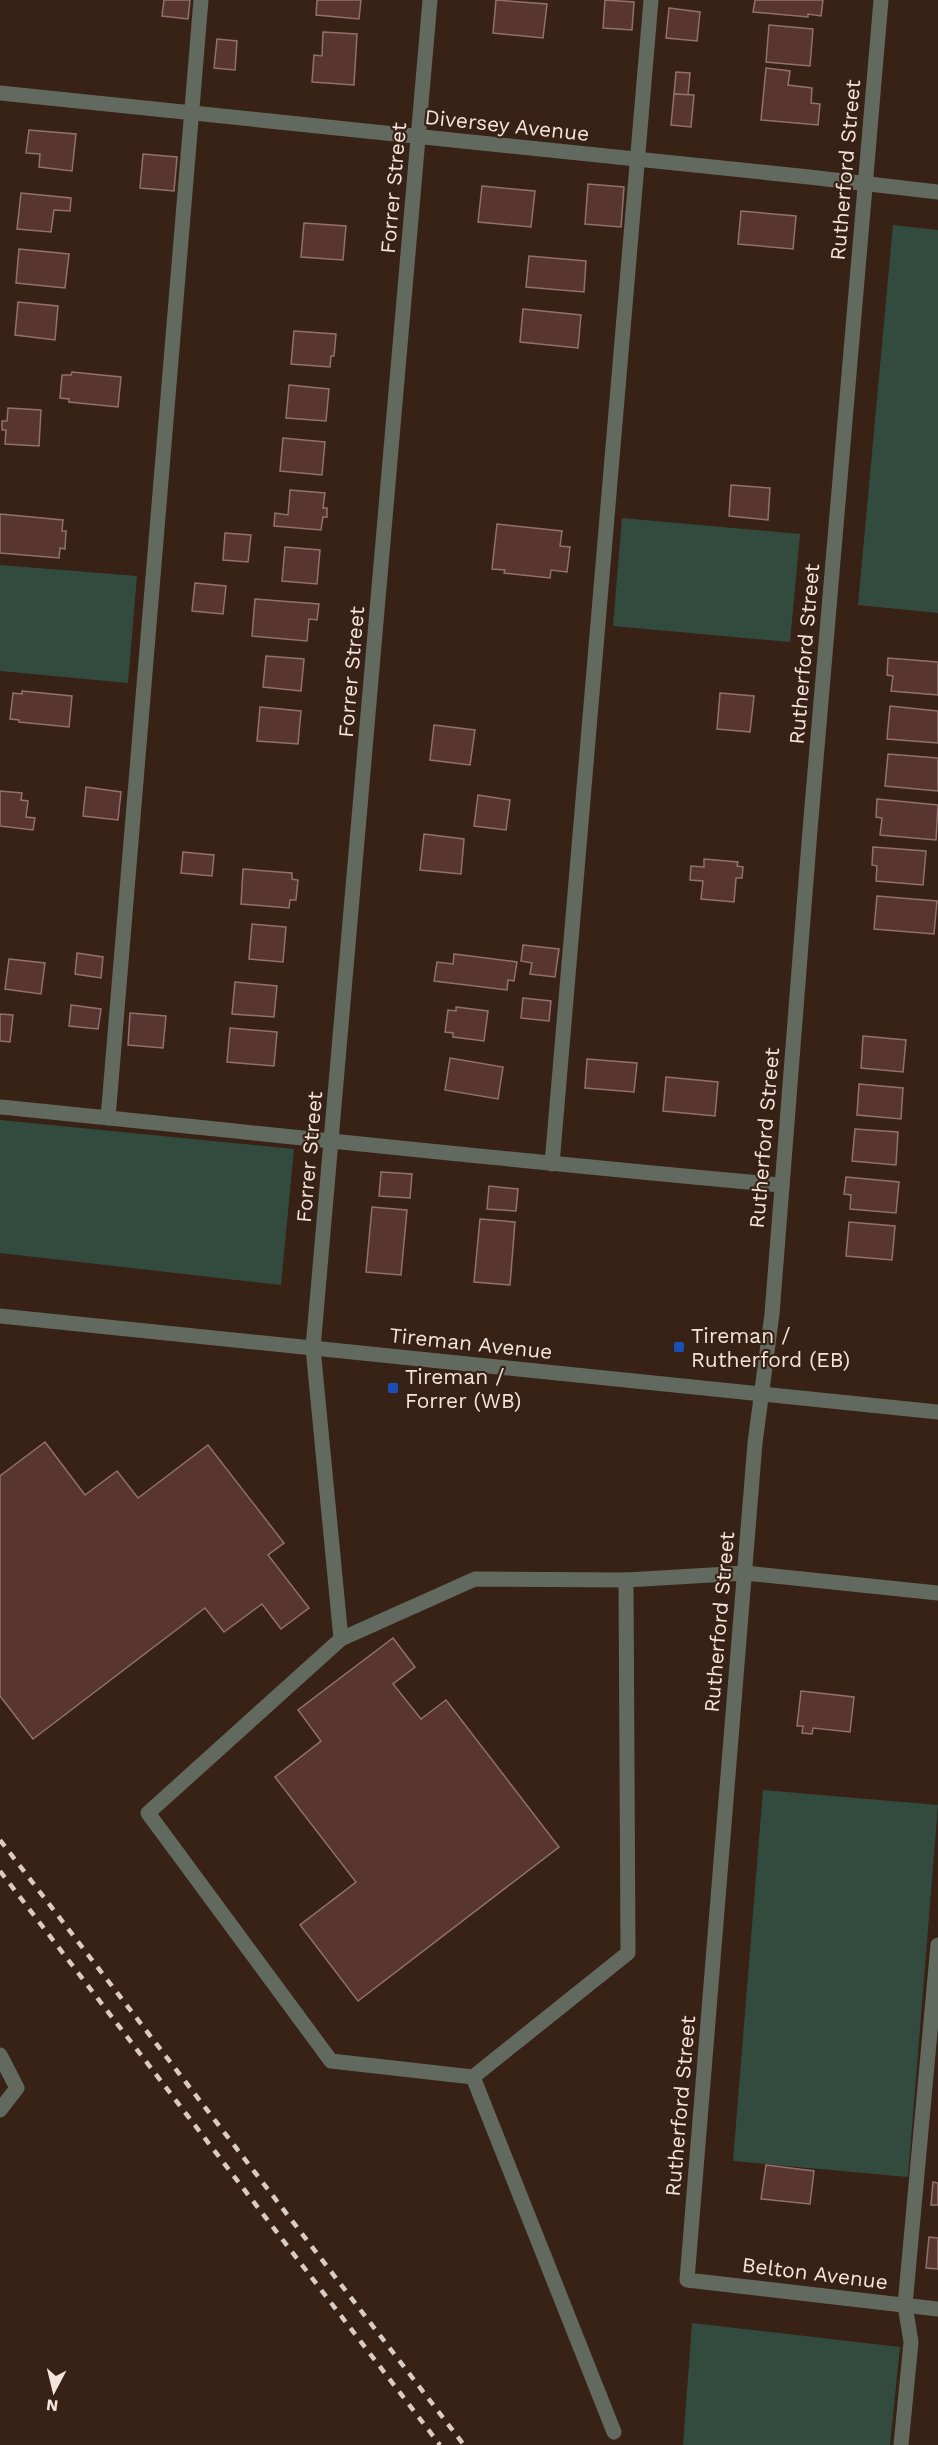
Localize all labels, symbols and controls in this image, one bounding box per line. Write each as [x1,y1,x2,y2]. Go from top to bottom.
street label: Rutherford Street [825,78,865,262]
street label: Diversey Avenue [423,104,591,146]
street label: Forrer Street [375,121,411,255]
street label: Rutherford Street [784,562,824,746]
street label: Forrer Street [333,605,369,739]
street label: Rutherford Street [744,1046,784,1230]
street label: Forrer Street [291,1090,327,1224]
street label: Tireman Avenue [388,1322,554,1364]
place label: Tireman / Rutherford (EB) [691,1323,850,1372]
marker: Tireman / Rutherford (EB) [672,1340,686,1354]
place label: Tireman / Forrer (WB) [405,1364,521,1413]
marker: Tireman / Forrer (WB) [386,1381,400,1395]
street label: Rutherford Street [699,1530,739,1714]
street label: Rutherford Street [660,2014,700,2198]
street label: Belton Avenue [741,2252,889,2294]
north arrow [24,2361,84,2421]
text: N [45,2395,59,2416]

